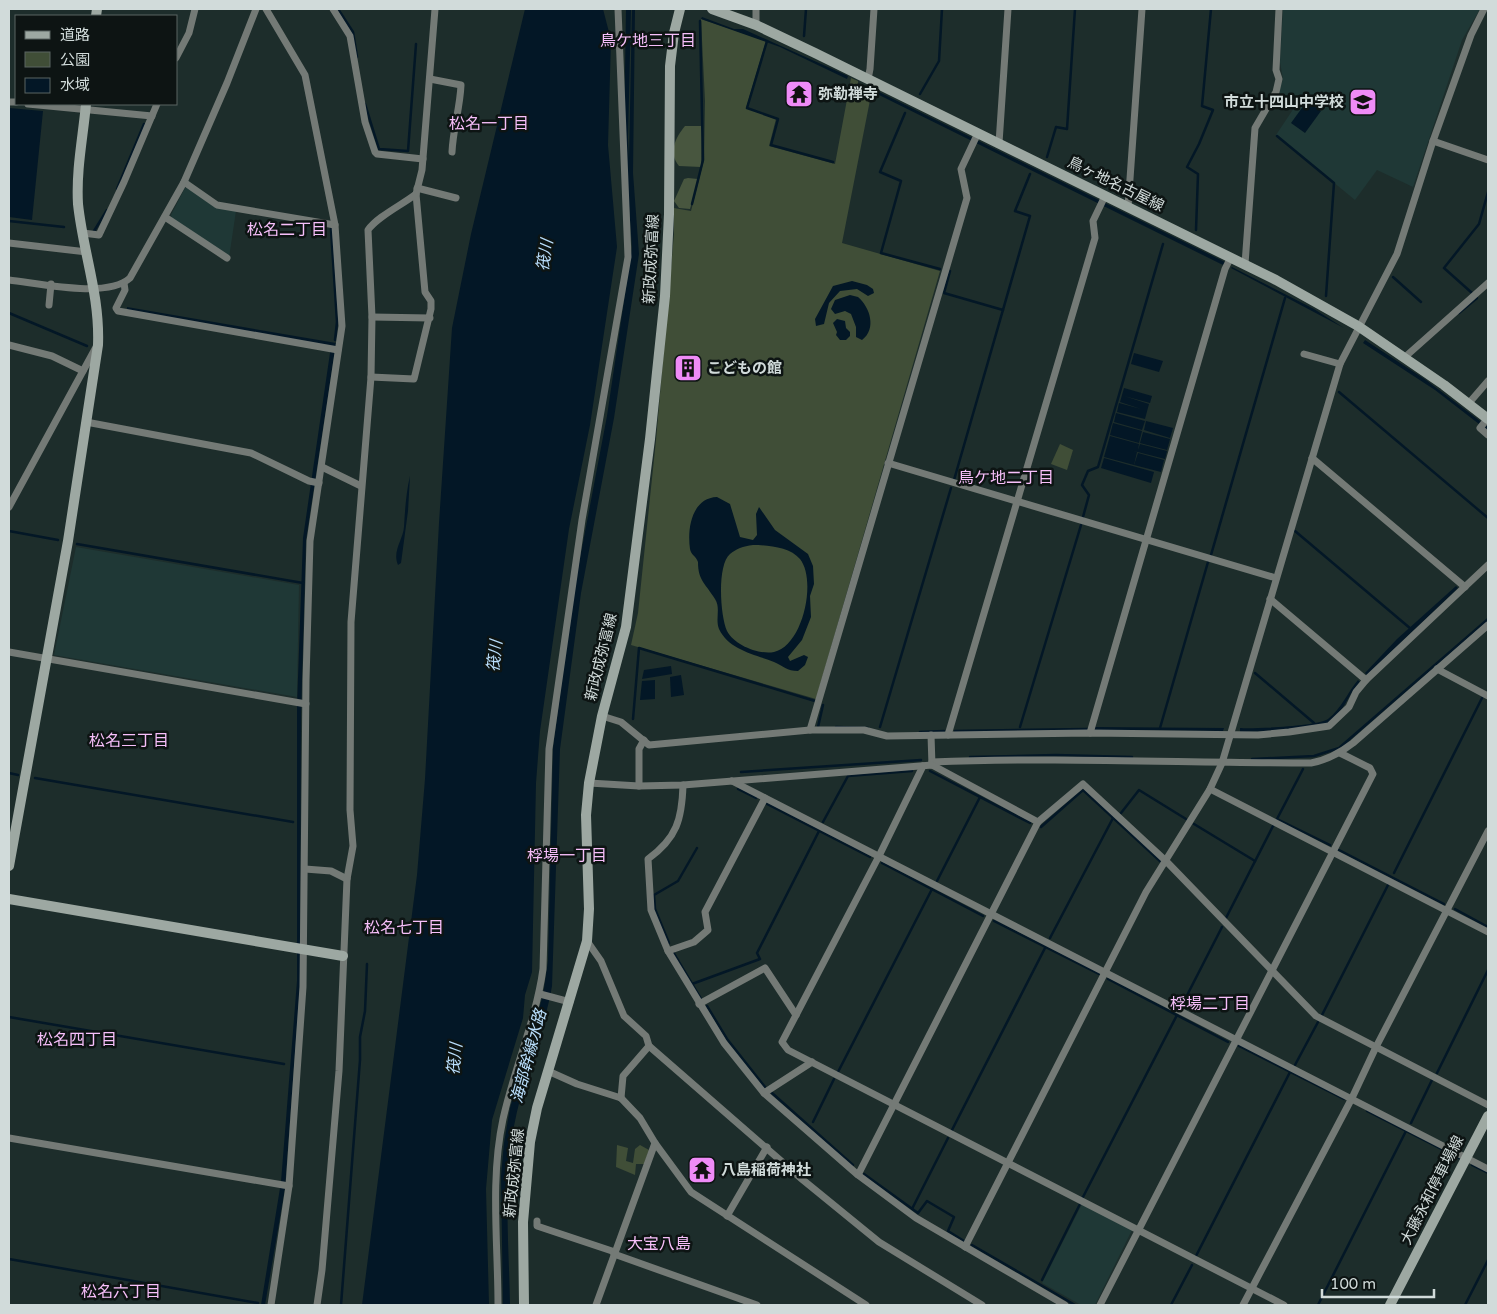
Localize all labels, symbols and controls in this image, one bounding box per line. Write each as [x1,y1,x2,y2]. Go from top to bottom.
legend [15,15,178,105]
text: 道路 [60,26,90,44]
district label: 鳥ケ地三丁目 [600,31,696,51]
text: 公園 [60,51,90,69]
text: 水域 [60,76,90,94]
temple icon: 弥勒禅寺 [784,79,814,109]
place label: 弥勒禅寺 [818,85,878,103]
school or university icon: 市立十四山中学校 [1348,87,1378,117]
place label: 市立十四山中学校 [1224,93,1344,111]
district label: 松名一丁目 [449,114,529,134]
street label: 鳥ヶ地名古屋線 [1065,153,1167,215]
street label: 新政成弥富線 [640,214,662,304]
district label: 松名二丁目 [247,220,327,240]
water label: 筏川 [533,236,558,273]
building icon: こどもの館 [673,353,703,383]
place label: こどもの館 [707,359,782,377]
district label: 鳥ケ地二丁目 [958,468,1054,488]
street label: 新政成弥富線 [581,611,621,703]
water label: 筏川 [483,637,507,673]
district label: 松名三丁目 [89,731,169,751]
district label: 桴場一丁目 [527,846,607,866]
district label: 松名七丁目 [364,918,444,938]
district label: 桴場二丁目 [1170,994,1250,1014]
water label: 海部幹線水路 [507,1005,552,1105]
district label: 松名四丁目 [37,1030,117,1050]
water label: 筏川 [443,1040,467,1076]
street label: 新政成弥富線 [500,1127,528,1219]
street label: 大藤永和停車場線 [1397,1132,1467,1248]
temple icon: 八島稲荷神社 [687,1155,717,1185]
place label: 八島稲荷神社 [721,1161,811,1179]
district label: 大宝八島 [627,1234,691,1254]
scale bar [1322,1266,1434,1298]
text: 100 m [1330,1275,1376,1293]
district label: 松名六丁目 [81,1282,161,1302]

